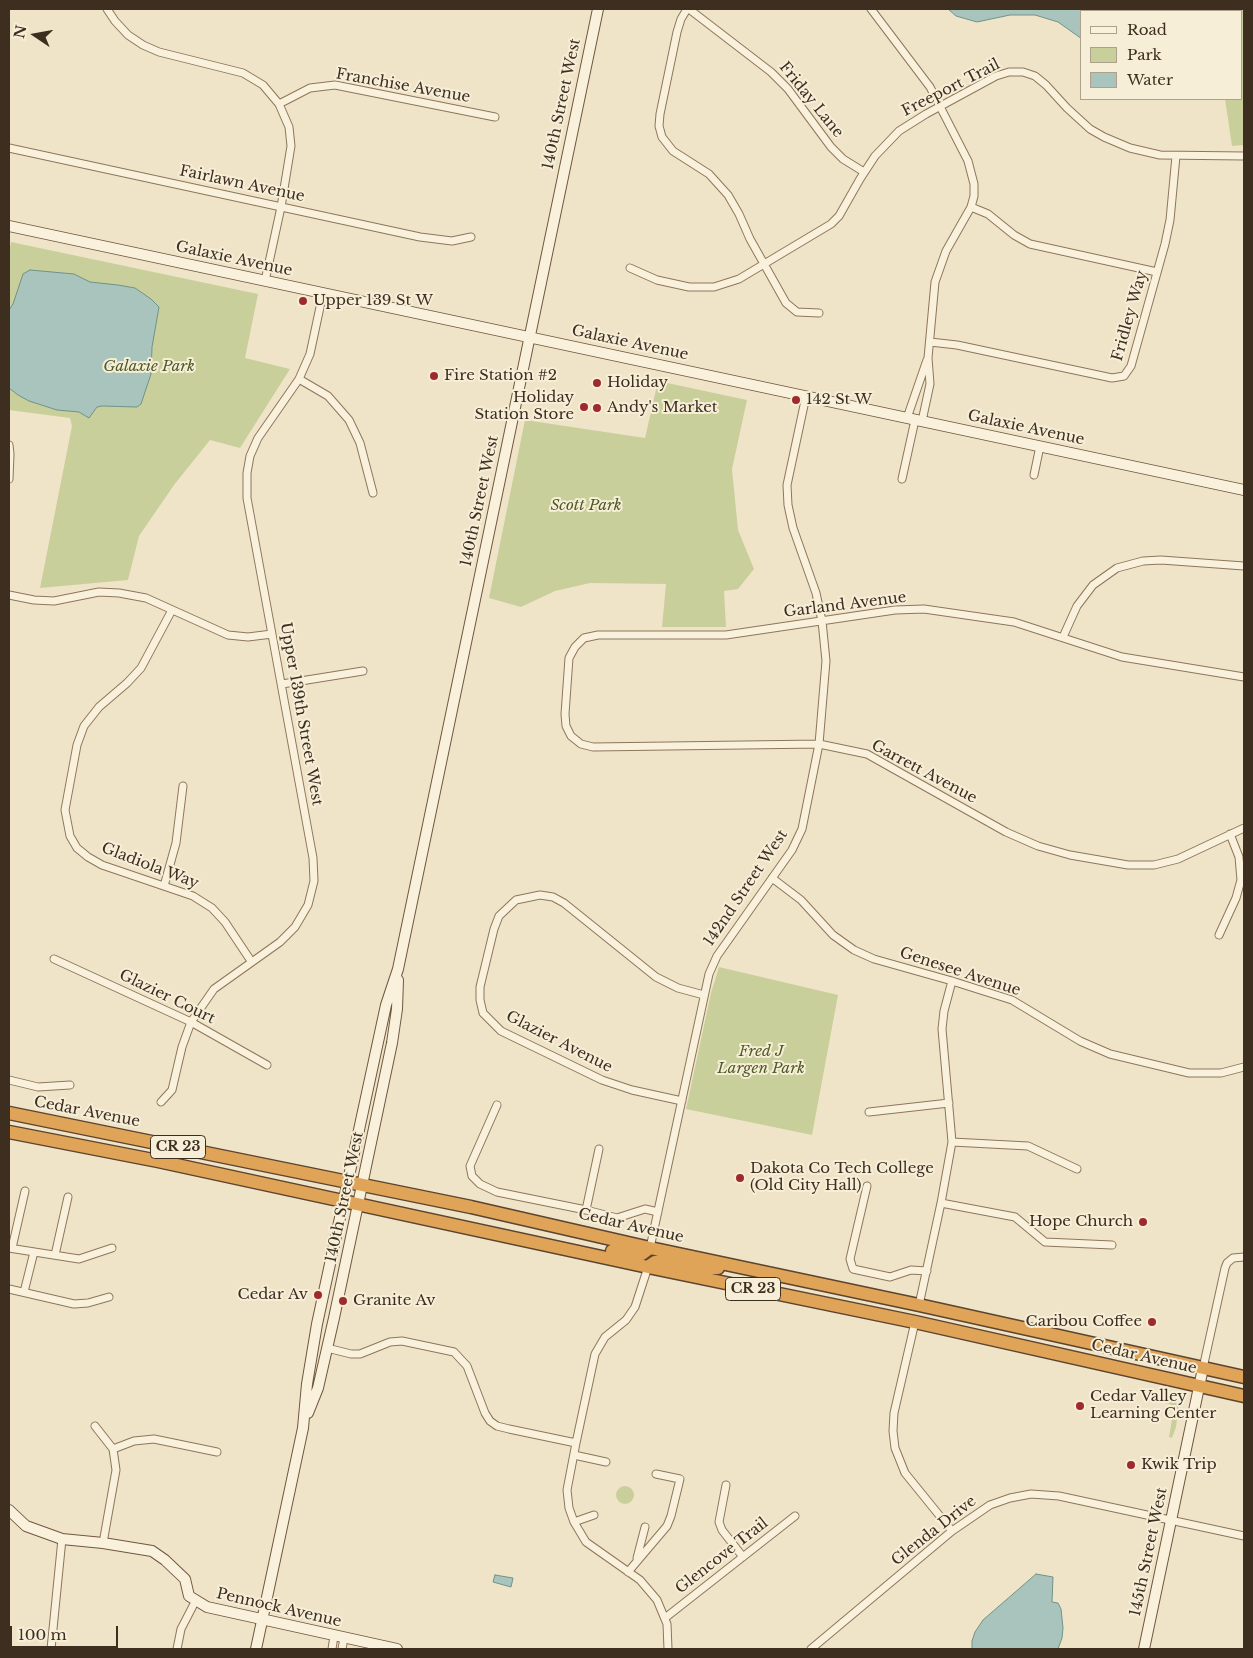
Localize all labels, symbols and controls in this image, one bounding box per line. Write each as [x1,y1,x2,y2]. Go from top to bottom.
north arrow [10,10,60,60]
legend [1080,10,1243,100]
text: Road [1127,20,1167,39]
text: N [10,24,30,40]
street label: 140th Street West [539,37,585,171]
text: Park [1127,45,1162,64]
street label: Freeport Trail [899,56,1003,120]
street label: Friday Lane [775,58,847,142]
street label: Franchise Avenue [334,65,472,107]
text: Water [1127,70,1173,89]
street label: Fairlawn Avenue [178,162,306,206]
street label: Galaxie Avenue [174,238,294,280]
street label: Fridley Way [1108,269,1152,363]
place label: Upper 139 St W [313,292,433,310]
marker: Upper 139 St W [297,295,309,307]
street label: Galaxie Avenue [570,322,690,364]
park label: Galaxie Park [103,358,195,376]
place label: Fire Station #2 [444,367,557,385]
marker: Fire Station #2 [428,370,440,382]
place label: Holiday [607,374,668,392]
marker: Holiday [591,377,603,389]
place label: Holiday Station Store [475,389,574,424]
place label: 142 St W [806,391,872,409]
marker: 142 St W [790,394,802,406]
place label: Andy's Market [607,399,717,417]
marker: Holiday Station Store [578,401,590,413]
marker: Andy's Market [591,402,603,414]
street label: Galaxie Avenue [966,407,1086,449]
street label: 140th Street West [457,434,503,568]
park label: Scott Park [550,497,622,515]
street label: Garland Avenue [783,589,907,621]
street label: Upper 139th Street West [276,621,326,807]
street label: Garrett Avenue [868,737,980,807]
street label: 142nd Street West [700,826,792,950]
street label: Gladiola Way [99,839,201,893]
street label: Genesee Avenue [897,944,1023,1000]
street label: Glazier Court [116,966,218,1028]
street label: Glazier Avenue [503,1007,615,1077]
park label: Fred J Largen Park [717,1043,805,1078]
street label: Cedar Avenue [32,1093,142,1131]
street label: 140th Street West [322,1130,368,1264]
road number: CR 23 [150,1136,206,1158]
place label: Dakota Co Tech College (Old City Hall) [750,1160,934,1195]
marker: Dakota Co Tech College (Old City Hall) [734,1172,746,1184]
street label: Cedar Avenue [577,1205,685,1247]
place label: Hope Church [1029,1213,1133,1231]
marker: Hope Church [1137,1216,1149,1228]
road number: CR 23 [726,1278,780,1300]
place label: Cedar Av [238,1286,308,1304]
marker: Cedar Av [312,1289,324,1301]
place label: Granite Av [353,1292,435,1310]
marker: Granite Av [337,1295,349,1307]
place label: Caribou Coffee [1026,1313,1142,1331]
marker: Caribou Coffee [1146,1316,1158,1328]
street label: Cedar Avenue [1090,1336,1198,1378]
place label: Cedar Valley Learning Center [1090,1388,1216,1423]
marker: Cedar Valley Learning Center [1074,1400,1086,1412]
place label: Kwik Trip [1141,1456,1217,1474]
marker: Kwik Trip [1125,1459,1137,1471]
street label: 145th Street West [1127,1486,1171,1618]
street label: Glenda Drive [888,1492,980,1570]
street label: Glencove Trail [672,1514,772,1598]
street label: Pennock Avenue [215,1585,343,1631]
scale bar [12,1616,120,1648]
text: 100 m [18,1625,67,1644]

